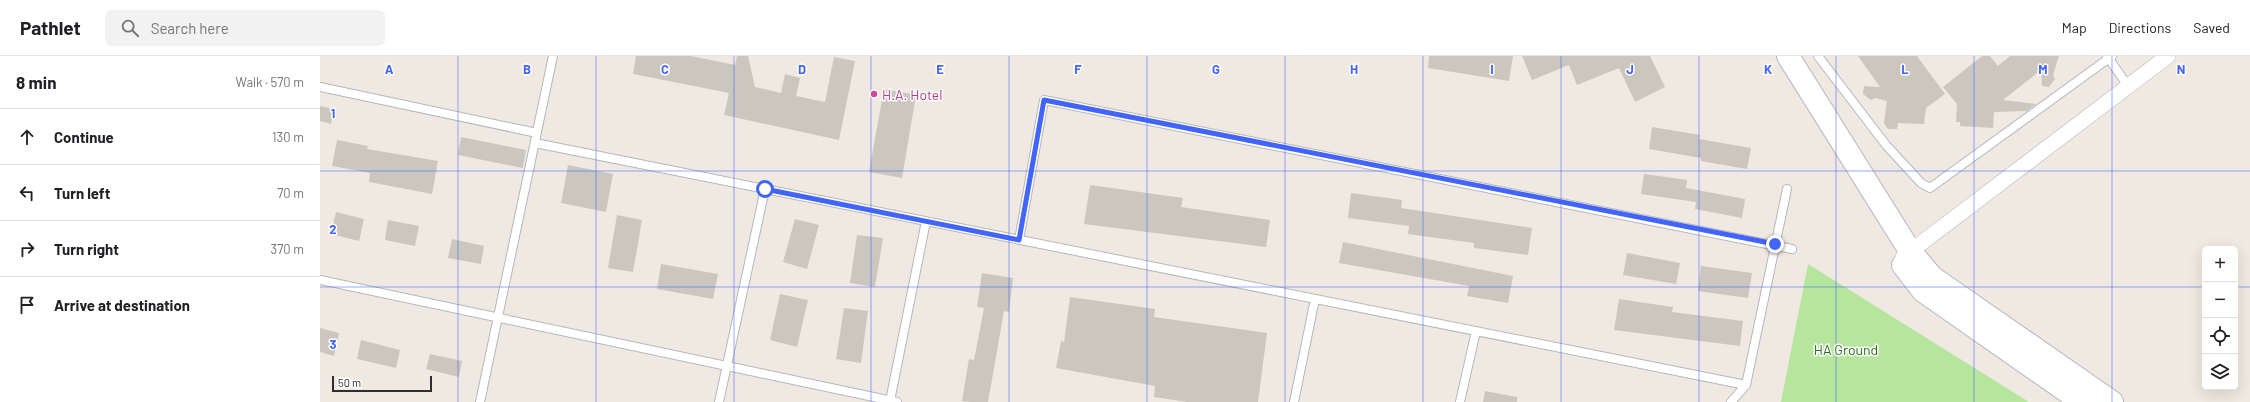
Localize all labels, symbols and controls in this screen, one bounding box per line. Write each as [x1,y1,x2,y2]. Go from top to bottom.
search box [105,10,385,46]
text: Pathlet [20,16,81,39]
icon: search [119,17,141,39]
text: Search here [151,19,229,37]
text: Map [2062,19,2087,36]
text: Directions [2109,19,2171,36]
text: Saved [2193,19,2230,36]
text: A [385,61,394,77]
text: B [523,61,531,77]
text: C [661,61,669,77]
text: D [798,61,806,77]
text: E [936,61,944,77]
text: F [1074,61,1082,77]
text: G [1212,61,1220,77]
text: H [1350,61,1358,77]
text: I [1490,61,1494,77]
text: J [1626,61,1634,77]
text: K [1764,61,1772,77]
text: L [1901,61,1909,77]
text: M [2038,61,2048,77]
text: N [2177,61,2185,77]
text: 8 min [16,72,56,92]
text: Walk · 570 m [236,74,304,90]
place label: H.A. Hotel [882,86,943,103]
marker: H.A. Hotel [869,89,879,99]
text: 1 [331,105,335,121]
icon: ahead [16,126,38,148]
text: Continue [54,128,114,146]
text: 130 m [272,129,304,145]
route start [756,180,774,198]
icon: left [16,182,38,204]
text: Turn left [54,184,110,202]
text: 70 m [277,185,304,201]
text: 2 [329,221,337,237]
route end [1766,235,1784,253]
icon: right [16,238,38,260]
text: Turn right [54,240,119,258]
text: 370 m [270,241,304,257]
map controls [2202,246,2238,390]
button: + [2202,246,2238,282]
button: − [2202,282,2238,318]
icon: arrive [16,294,38,316]
text: Arrive at destination [54,296,190,314]
button: locate [2202,318,2238,354]
text: 3 [329,336,337,352]
park label: HA Ground [1814,341,1878,358]
button: layers [2202,354,2238,390]
scale bar [332,374,432,393]
text: 50 m [338,376,361,389]

